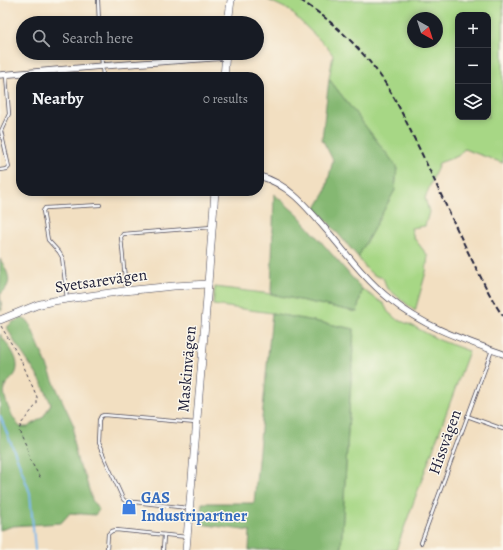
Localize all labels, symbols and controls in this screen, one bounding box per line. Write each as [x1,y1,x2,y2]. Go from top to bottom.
north arrow [407,12,443,48]
map controls [455,12,491,120]
button: + [455,12,491,48]
search box [16,16,264,60]
icon: search [30,27,52,49]
text: Search here [62,28,133,48]
button: − [455,48,491,84]
button: layers [455,84,491,120]
text: Nearby [32,87,83,110]
text: 0 results [203,90,248,107]
street label: Svetsarevägen [54,264,149,298]
street label: Maskinvägen [172,325,202,413]
street label: Hissvägen [423,406,467,478]
place label: GAS Industripartner [141,487,248,527]
shop icon: GAS Industripartner [120,498,138,516]

